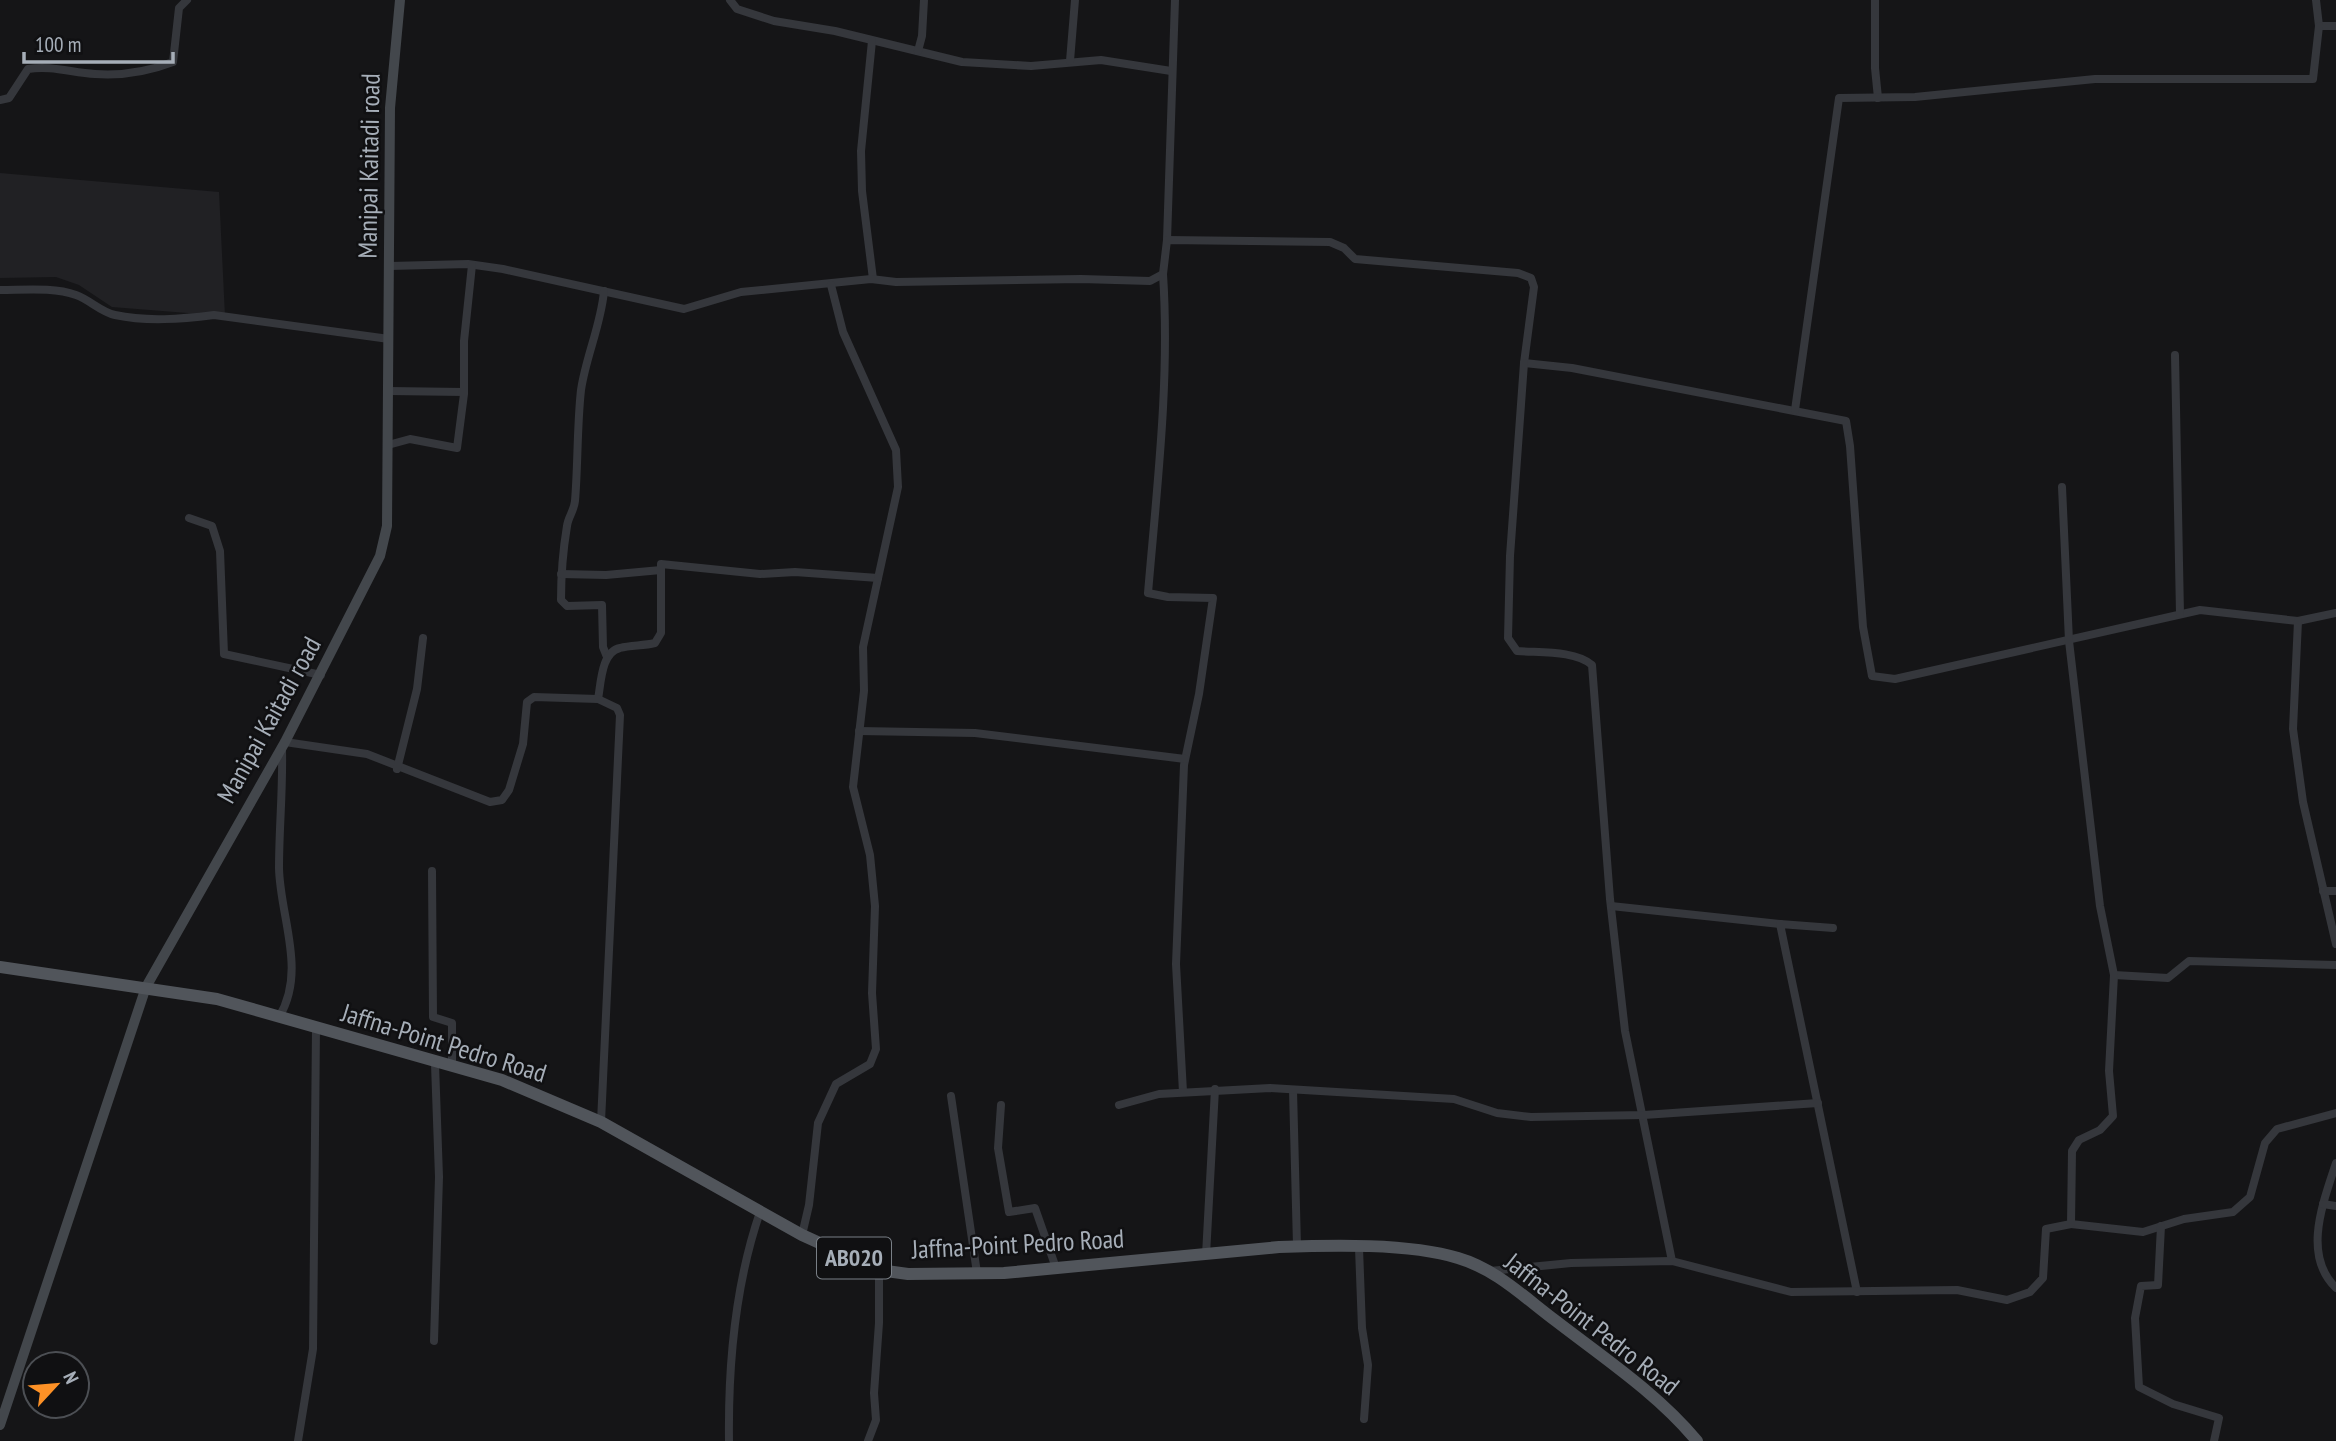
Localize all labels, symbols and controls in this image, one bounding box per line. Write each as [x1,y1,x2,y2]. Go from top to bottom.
scale bar [24,21,173,65]
text: 100 m [35,31,81,58]
street label: Manipai Kaitadi road [350,73,387,259]
street label: Manipai Kaitadi road [209,631,328,809]
street label: Jaffna-Point Pedro Road [337,995,551,1089]
street label: Jaffna-Point Pedro Road [910,1221,1125,1266]
road number: AB020 [817,1238,891,1278]
street label: Jaffna-Point Pedro Road [1498,1245,1686,1402]
north arrow [21,1350,91,1420]
text: N [58,1368,84,1387]

